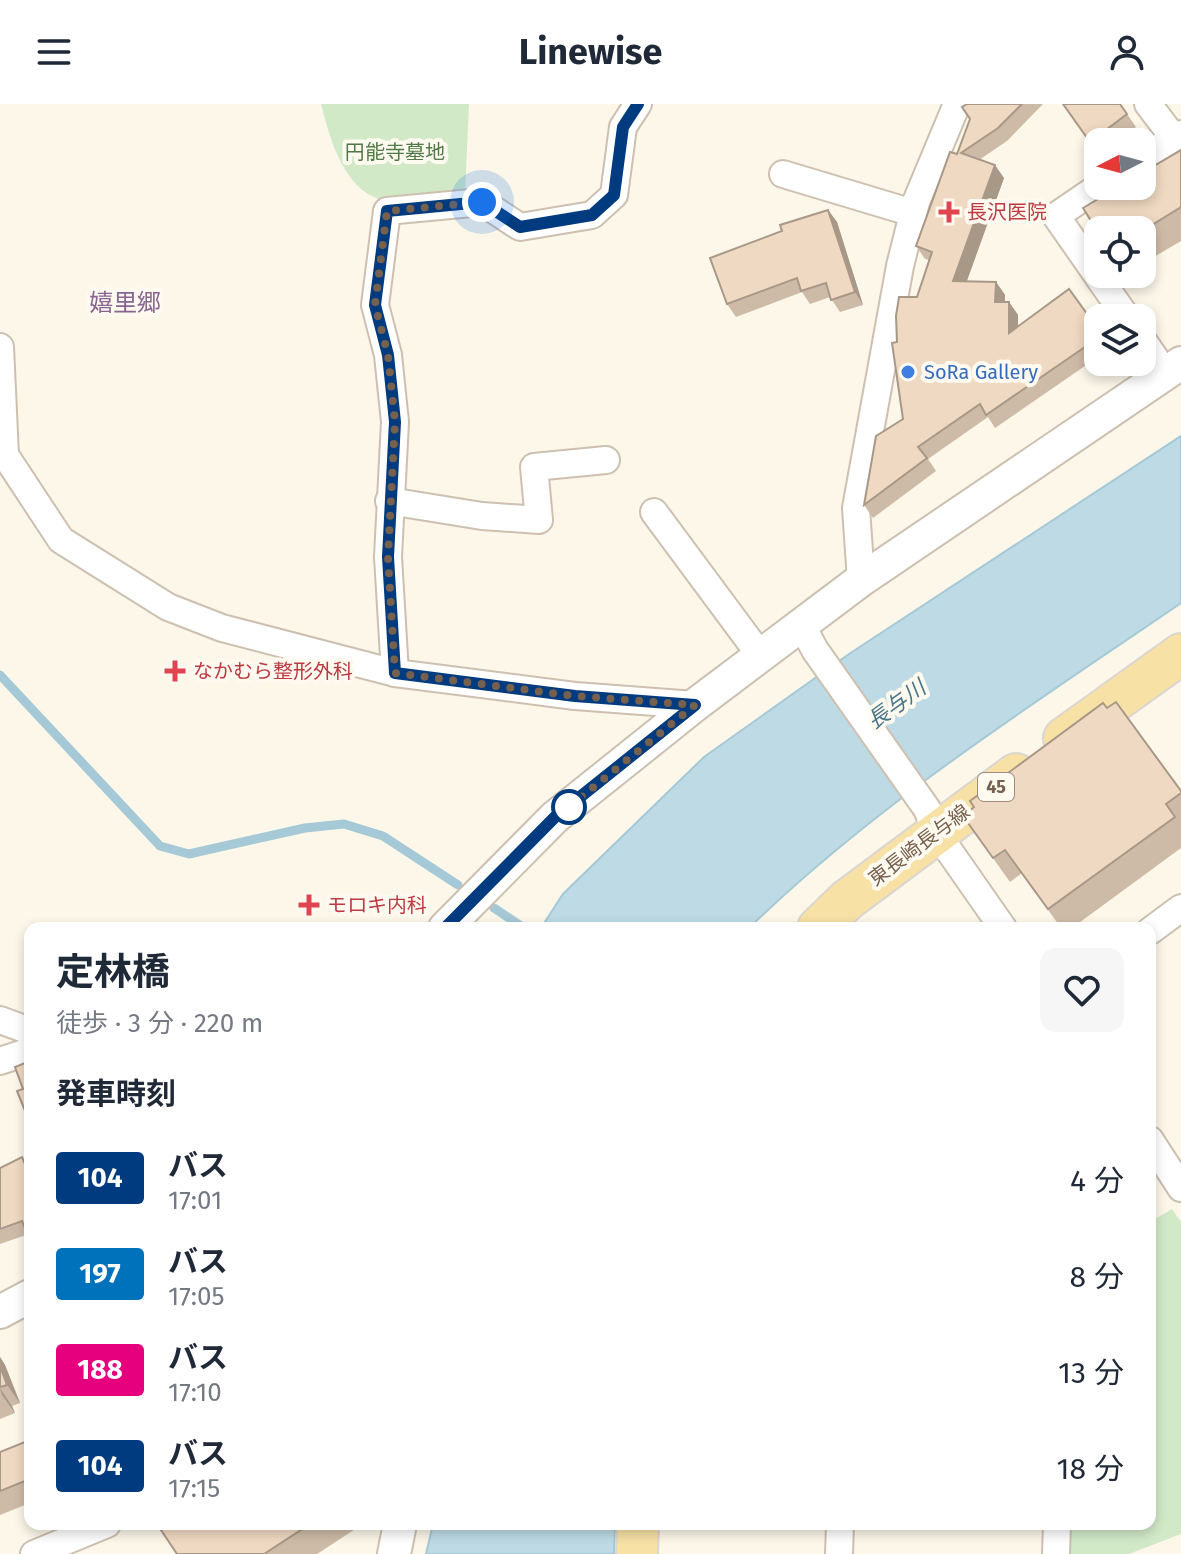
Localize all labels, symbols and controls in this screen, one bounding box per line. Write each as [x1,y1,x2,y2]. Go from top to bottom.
icon: menu [32,30,76,74]
text: Linewise [519,30,662,74]
icon: person [1105,30,1149,74]
north arrow [1084,128,1156,200]
map controls [1084,128,1156,376]
park label: 円能寺墓地 [345,140,445,164]
your location [462,182,502,222]
place label: 長沢医院 [967,200,1047,224]
marker: 長沢医院 [938,201,960,223]
button: locate [1084,216,1156,288]
district label: 嬉里郷 [89,289,161,317]
button: layers [1084,304,1156,376]
place label: SoRa Gallery [924,360,1038,384]
marker: SoRa Gallery [899,363,917,381]
place label: なかむら整形外科 [193,659,353,683]
marker: なかむら整形外科 [164,660,186,682]
water label: 長与川 [862,673,933,735]
road number: 45 [978,773,1014,801]
unlabelled marker [552,790,586,824]
street label: 東長崎長与線 [864,799,974,891]
place label: モロキ内科 [327,893,427,917]
marker: モロキ内科 [298,894,320,916]
button: heart [1040,948,1124,1032]
text: 定林橋 [56,949,170,995]
text: 徒歩 · 3 分 · 220 m [56,1008,263,1039]
text: 発車時刻 [56,1076,176,1112]
text: バス [168,1148,228,1184]
text: 104 [77,1161,123,1194]
text: 4 分 [1070,1163,1124,1199]
text: 17:01 [168,1185,222,1216]
text: バス [168,1244,228,1280]
text: 197 [79,1257,121,1290]
text: 8 分 [1070,1259,1124,1295]
text: 17:05 [168,1281,225,1312]
text: バス [168,1340,228,1376]
text: 188 [77,1353,123,1386]
text: 13 分 [1058,1355,1124,1391]
text: 17:10 [168,1377,222,1408]
text: バス [168,1436,228,1472]
text: 104 [77,1449,123,1482]
text: 18 分 [1057,1451,1124,1487]
text: 17:15 [168,1473,220,1504]

